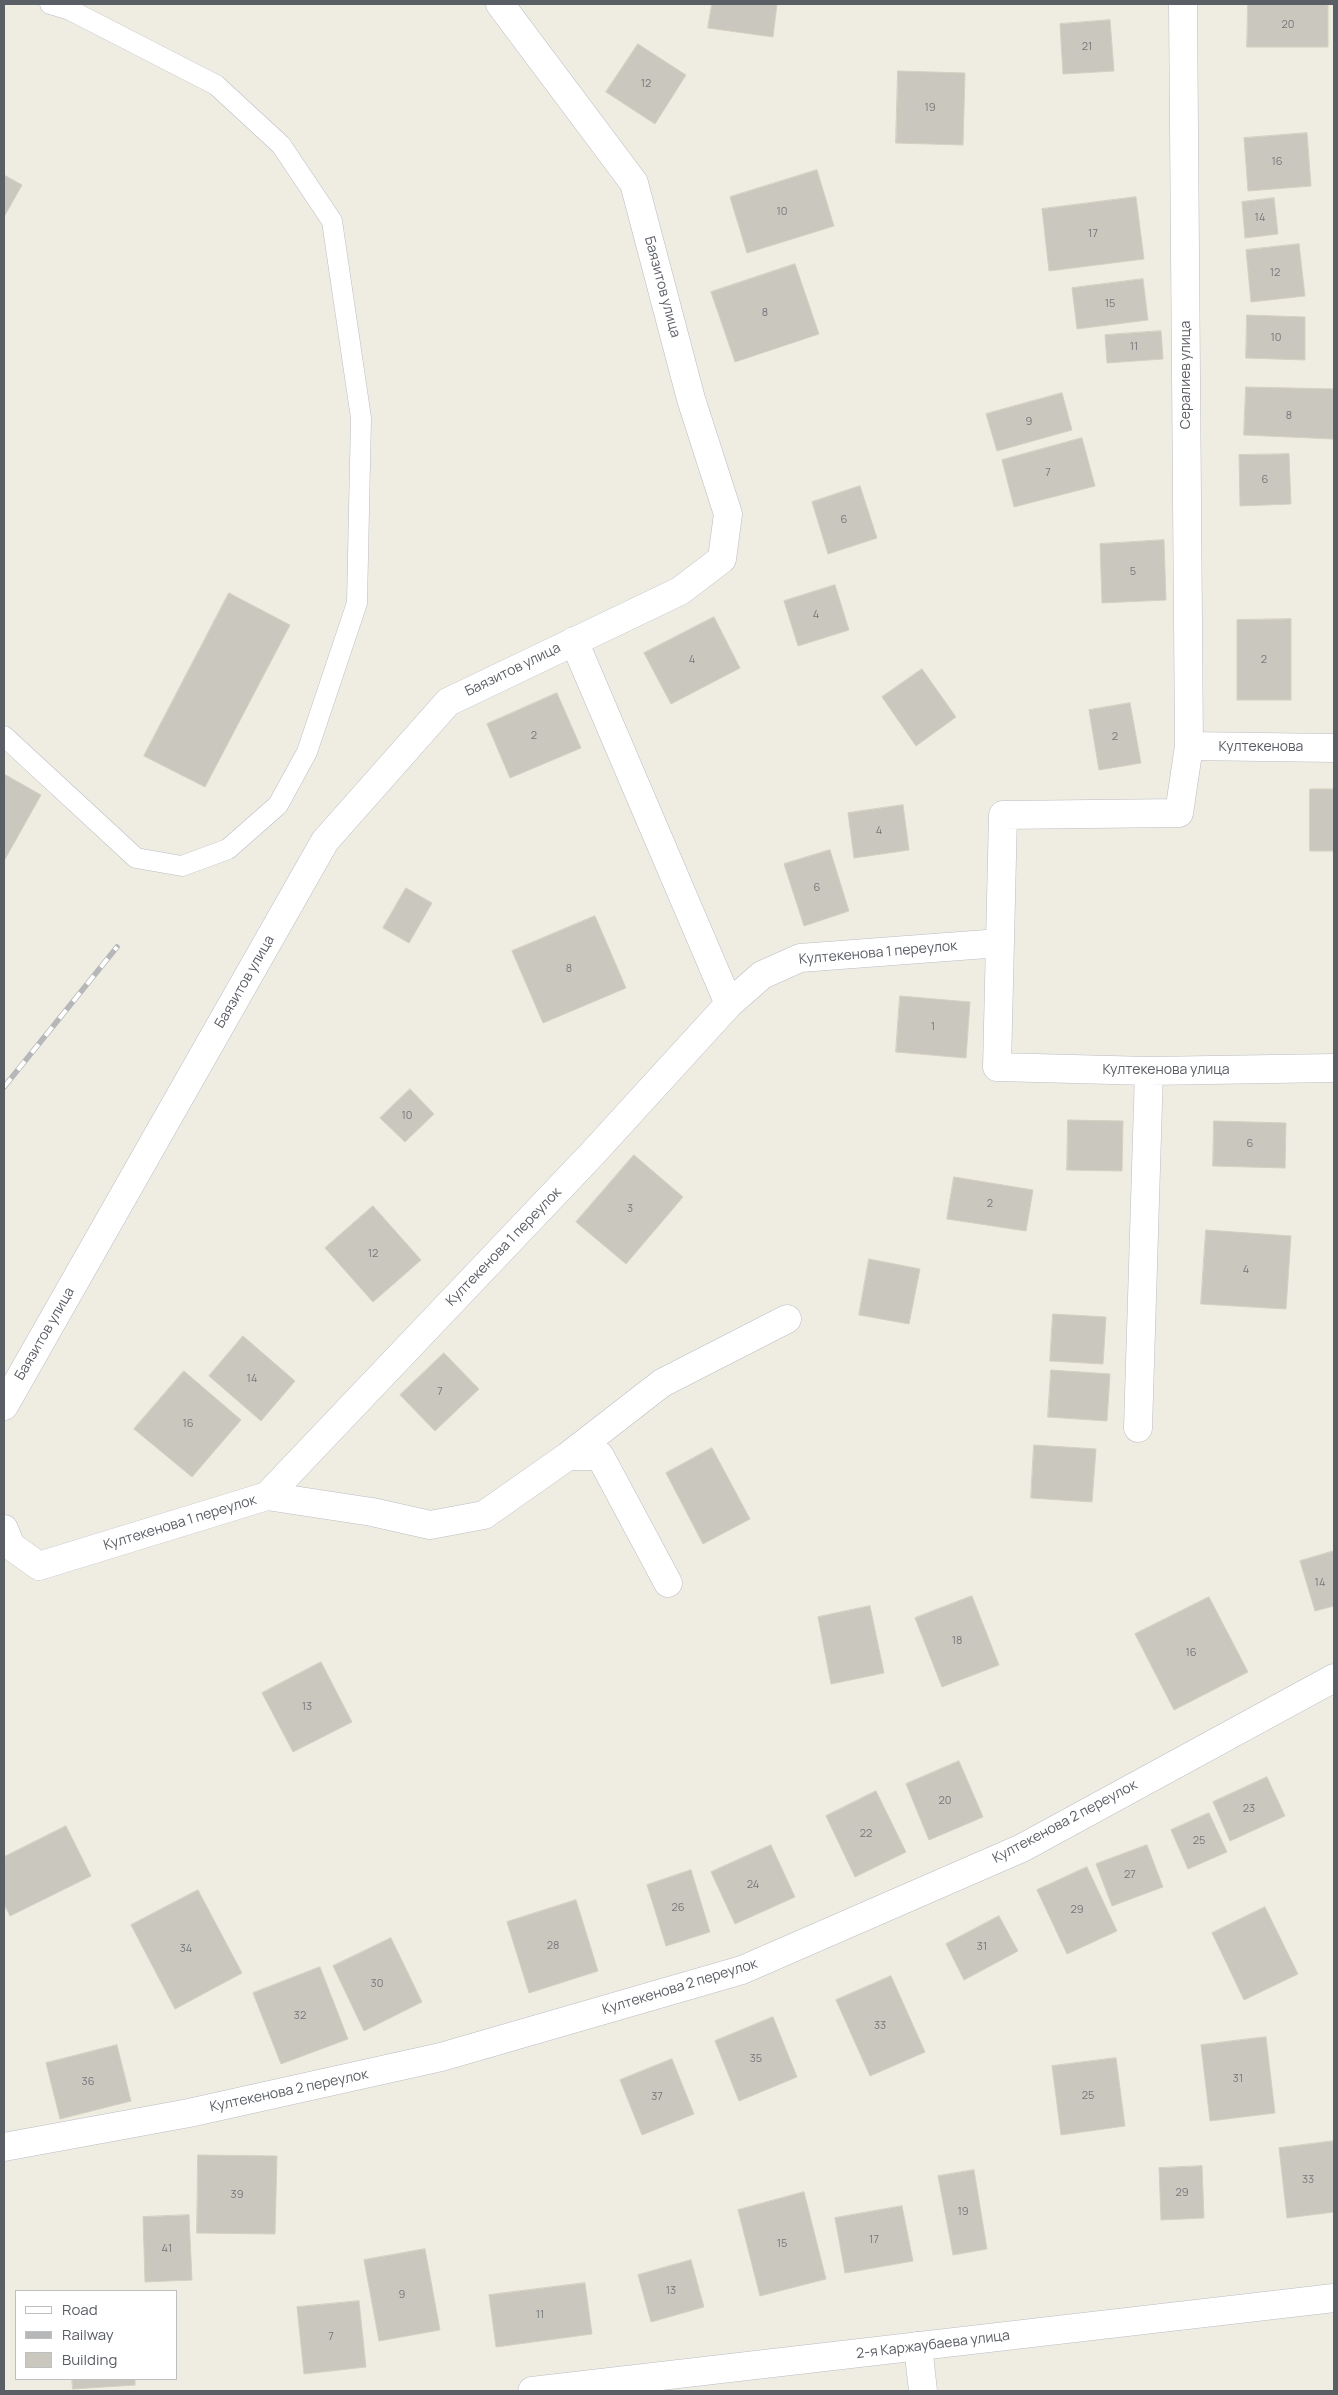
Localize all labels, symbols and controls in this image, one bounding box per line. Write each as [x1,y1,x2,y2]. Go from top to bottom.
house number: 20 [1282,18,1294,32]
house number: 21 [1082,40,1092,54]
house number: 12 [641,77,651,91]
house number: 19 [924,101,936,115]
house number: 16 [1271,155,1283,169]
house number: 10 [777,205,787,219]
house number: 14 [1255,211,1265,225]
house number: 17 [1088,227,1098,241]
street label: Баязитов улица [640,235,684,339]
house number: 12 [1270,266,1280,280]
house number: 15 [1105,297,1115,311]
house number: 8 [762,306,768,320]
street label: Сералиев улица [1178,321,1194,429]
house number: 10 [1271,331,1281,345]
house number: 11 [1130,340,1138,354]
house number: 8 [1286,409,1292,423]
house number: 9 [1026,415,1032,429]
house number: 7 [1045,466,1051,480]
house number: 6 [1262,473,1268,487]
house number: 6 [841,513,847,527]
house number: 5 [1130,565,1136,579]
house number: 4 [813,608,819,622]
street label: Баязитов улица [463,640,563,700]
house number: 4 [689,653,695,667]
house number: 2 [1261,653,1267,667]
house number: 2 [531,729,537,743]
house number: 2 [1112,730,1118,744]
street label: Култекенова [1219,739,1303,755]
house number: 4 [876,824,882,838]
house number: 6 [814,881,820,895]
street label: Баязитов улица [212,933,278,1031]
street label: Култекенова 1 переулок [798,938,958,968]
house number: 8 [566,962,572,976]
house number: 1 [931,1020,935,1034]
street label: Култекенова улица [1102,1062,1230,1078]
house number: 10 [402,1109,412,1123]
house number: 6 [1247,1137,1253,1151]
street label: Култекенова 1 переулок [443,1184,565,1310]
house number: 2 [987,1197,993,1211]
house number: 3 [627,1202,633,1216]
house number: 12 [368,1247,378,1261]
house number: 4 [1243,1263,1249,1277]
street label: Баязитов улица [12,1285,78,1383]
house number: 14 [247,1372,257,1386]
house number: 7 [437,1385,443,1399]
house number: 16 [182,1417,194,1431]
street label: Култекенова 1 переулок [102,1492,258,1554]
house number: 14 [1315,1576,1325,1590]
house number: 18 [952,1634,962,1648]
house number: 16 [1185,1646,1197,1660]
house number: 13 [302,1700,312,1714]
street label: Култекенова 2 переулок [990,1777,1140,1867]
house number: 20 [939,1794,951,1808]
house number: 23 [1243,1802,1255,1816]
house number: 22 [860,1827,872,1841]
house number: 25 [1193,1834,1205,1848]
house number: 27 [1124,1868,1136,1882]
house number: 24 [747,1878,759,1892]
house number: 26 [671,1901,685,1915]
house number: 29 [1070,1903,1084,1917]
house number: 28 [547,1939,559,1953]
house number: 31 [977,1940,987,1954]
house number: 34 [180,1942,192,1956]
street label: Култекенова 2 переулок [600,1955,760,2019]
house number: 30 [371,1977,383,1991]
house number: 32 [294,2009,306,2023]
house number: 33 [874,2019,886,2033]
house number: 35 [750,2052,762,2066]
street label: Култекенова 2 переулок [208,2066,370,2116]
house number: 31 [1233,2072,1243,2086]
house number: 36 [82,2075,94,2089]
house number: 25 [1082,2089,1094,2103]
house number: 37 [651,2090,663,2104]
house number: 33 [1302,2173,1314,2187]
house number: 29 [1175,2186,1189,2200]
house number: 39 [231,2188,243,2202]
house number: 19 [957,2205,969,2219]
house number: 17 [869,2233,879,2247]
house number: 15 [777,2237,787,2251]
house number: 41 [162,2242,172,2256]
house number: 13 [666,2284,676,2298]
house number: 9 [399,2288,405,2302]
legend [15,2290,178,2380]
text: Road [62,2299,98,2320]
house number: 11 [536,2308,544,2322]
text: Railway [62,2324,114,2345]
street label: 2-я Каржаубаева улица [855,2327,1011,2363]
house number: 7 [328,2330,334,2344]
text: Building [62,2349,117,2370]

